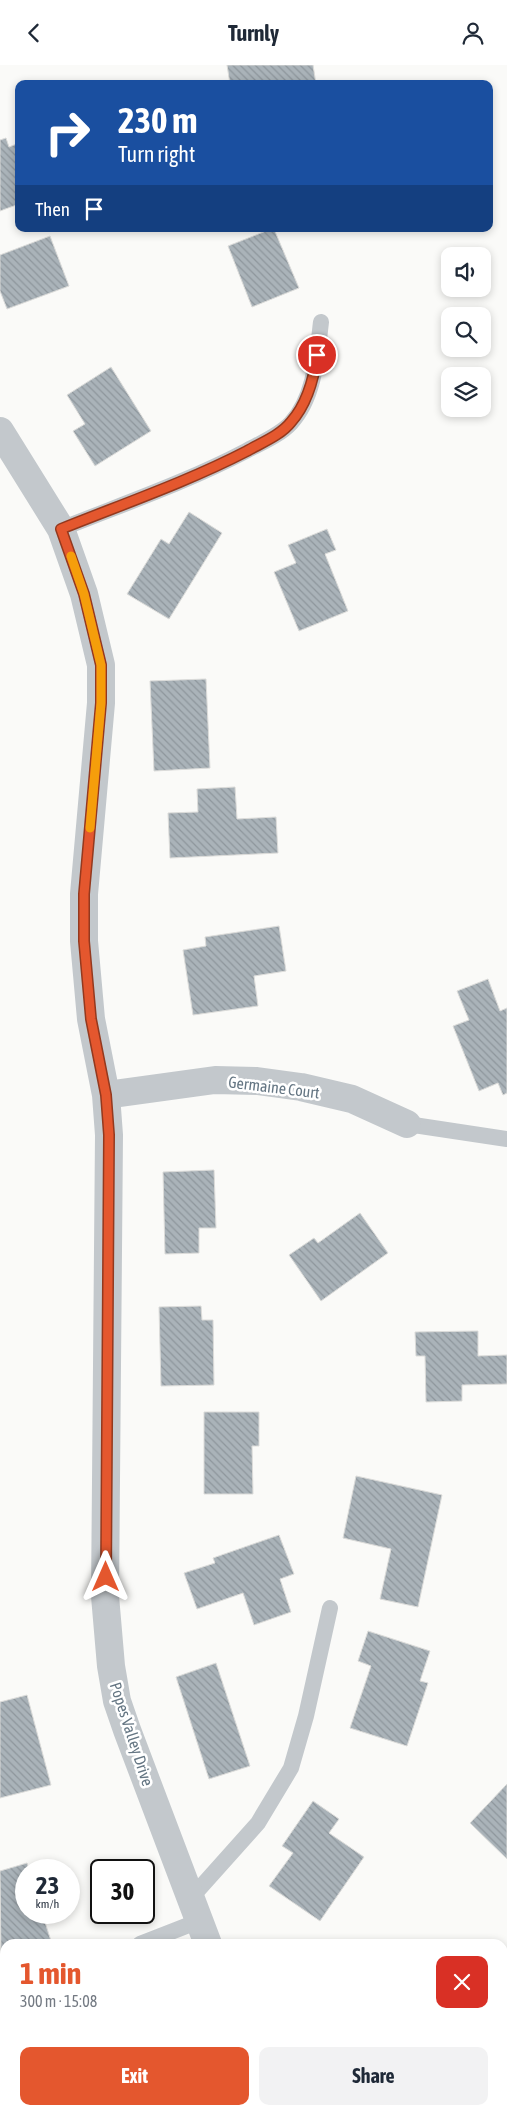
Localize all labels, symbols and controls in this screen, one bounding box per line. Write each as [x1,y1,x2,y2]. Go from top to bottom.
icon: back [20,19,48,47]
icon: person [459,19,487,47]
text: Turnly [228,20,279,46]
icon: right [35,100,100,165]
text: 230 m [118,100,197,140]
text: Turn right [118,141,195,167]
icon: arrive [80,195,108,223]
text: Then [35,198,70,220]
map controls [441,247,491,417]
button: sound [441,247,491,297]
button: search [441,307,491,357]
pin [296,334,338,376]
icon: arrive [303,341,331,369]
button: layers [441,367,491,417]
street label: Germaine Court [227,1072,321,1102]
position arrow [79,1550,131,1602]
street label: Popes Valley Drive [106,1680,157,1788]
speed limit sign: 30 [90,1859,155,1924]
text: 23 [36,1871,59,1899]
text: km/h [36,1897,59,1911]
text: 1 min [20,1956,81,1990]
button: close [436,1956,488,2008]
text: 300 m · 15:08 [20,1992,97,2010]
button: Exit [20,2047,249,2105]
button: Share [259,2047,488,2105]

